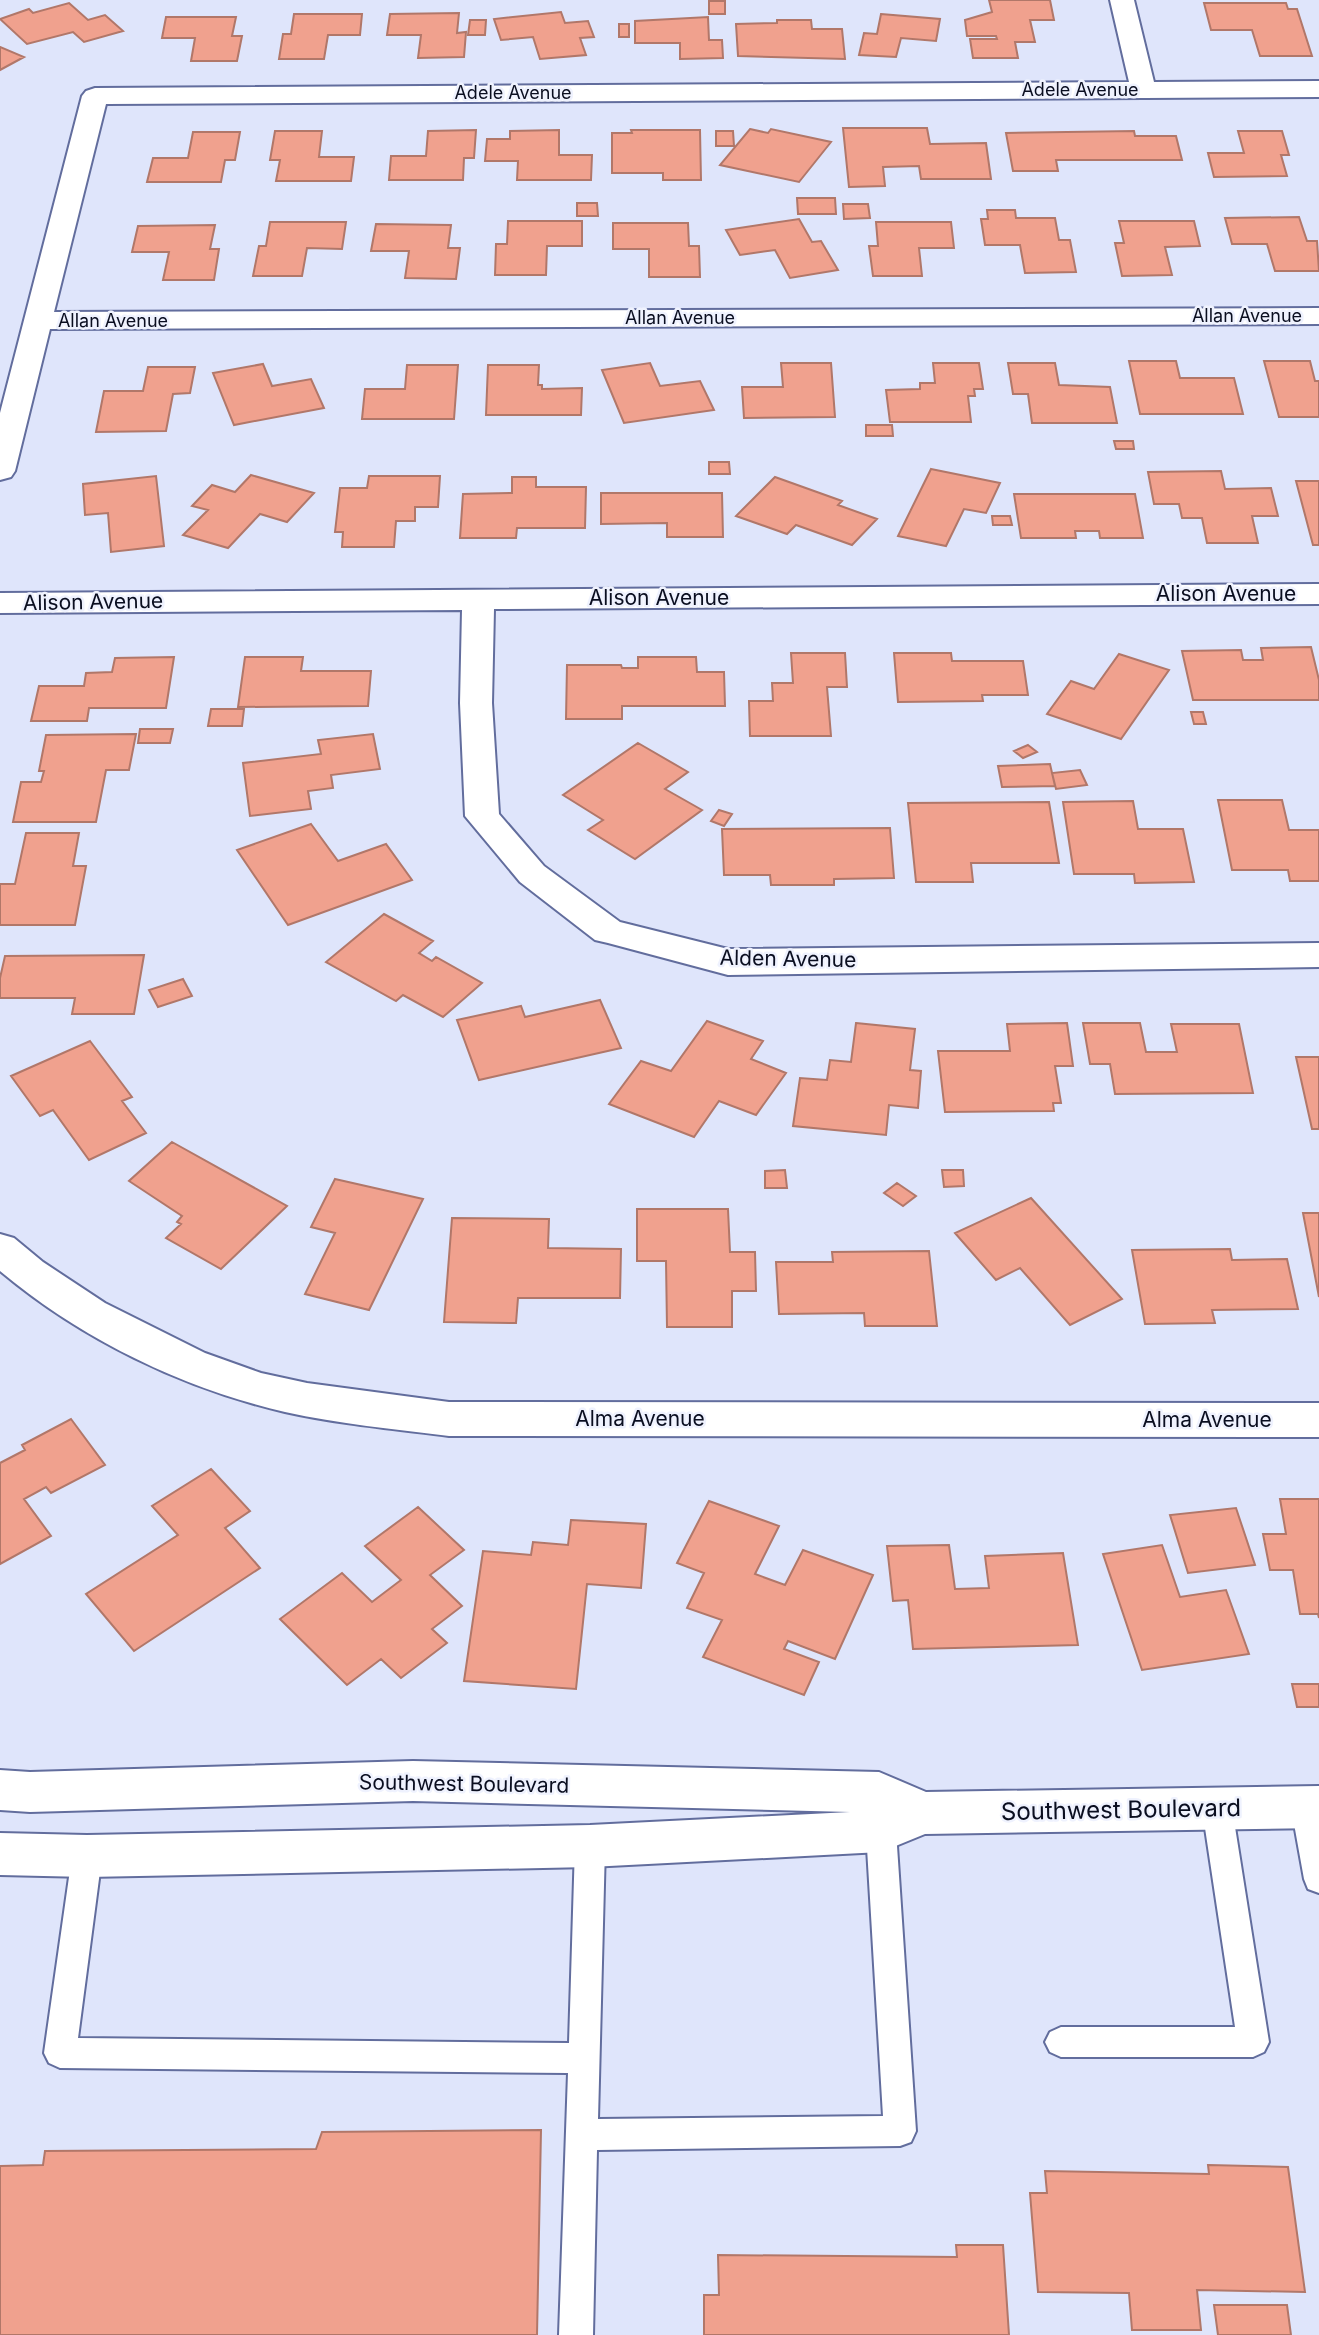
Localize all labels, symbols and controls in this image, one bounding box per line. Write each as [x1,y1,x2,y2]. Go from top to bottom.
street label: Adele Avenue [1021,79,1139,100]
street label: Adele Avenue [454,82,572,103]
street label: Allan Avenue [1192,305,1302,326]
street label: Allan Avenue [625,307,735,328]
street label: Allan Avenue [58,310,168,331]
street label: Alison Avenue [1156,581,1296,606]
street label: Alison Avenue [589,585,729,610]
street label: Alison Avenue [23,588,163,615]
street label: Alden Avenue [719,945,857,972]
street label: Alma Avenue [575,1406,705,1431]
street label: Alma Avenue [1142,1407,1272,1432]
street label: Southwest Boulevard [359,1769,569,1798]
street label: Southwest Boulevard [1001,1793,1241,1826]

